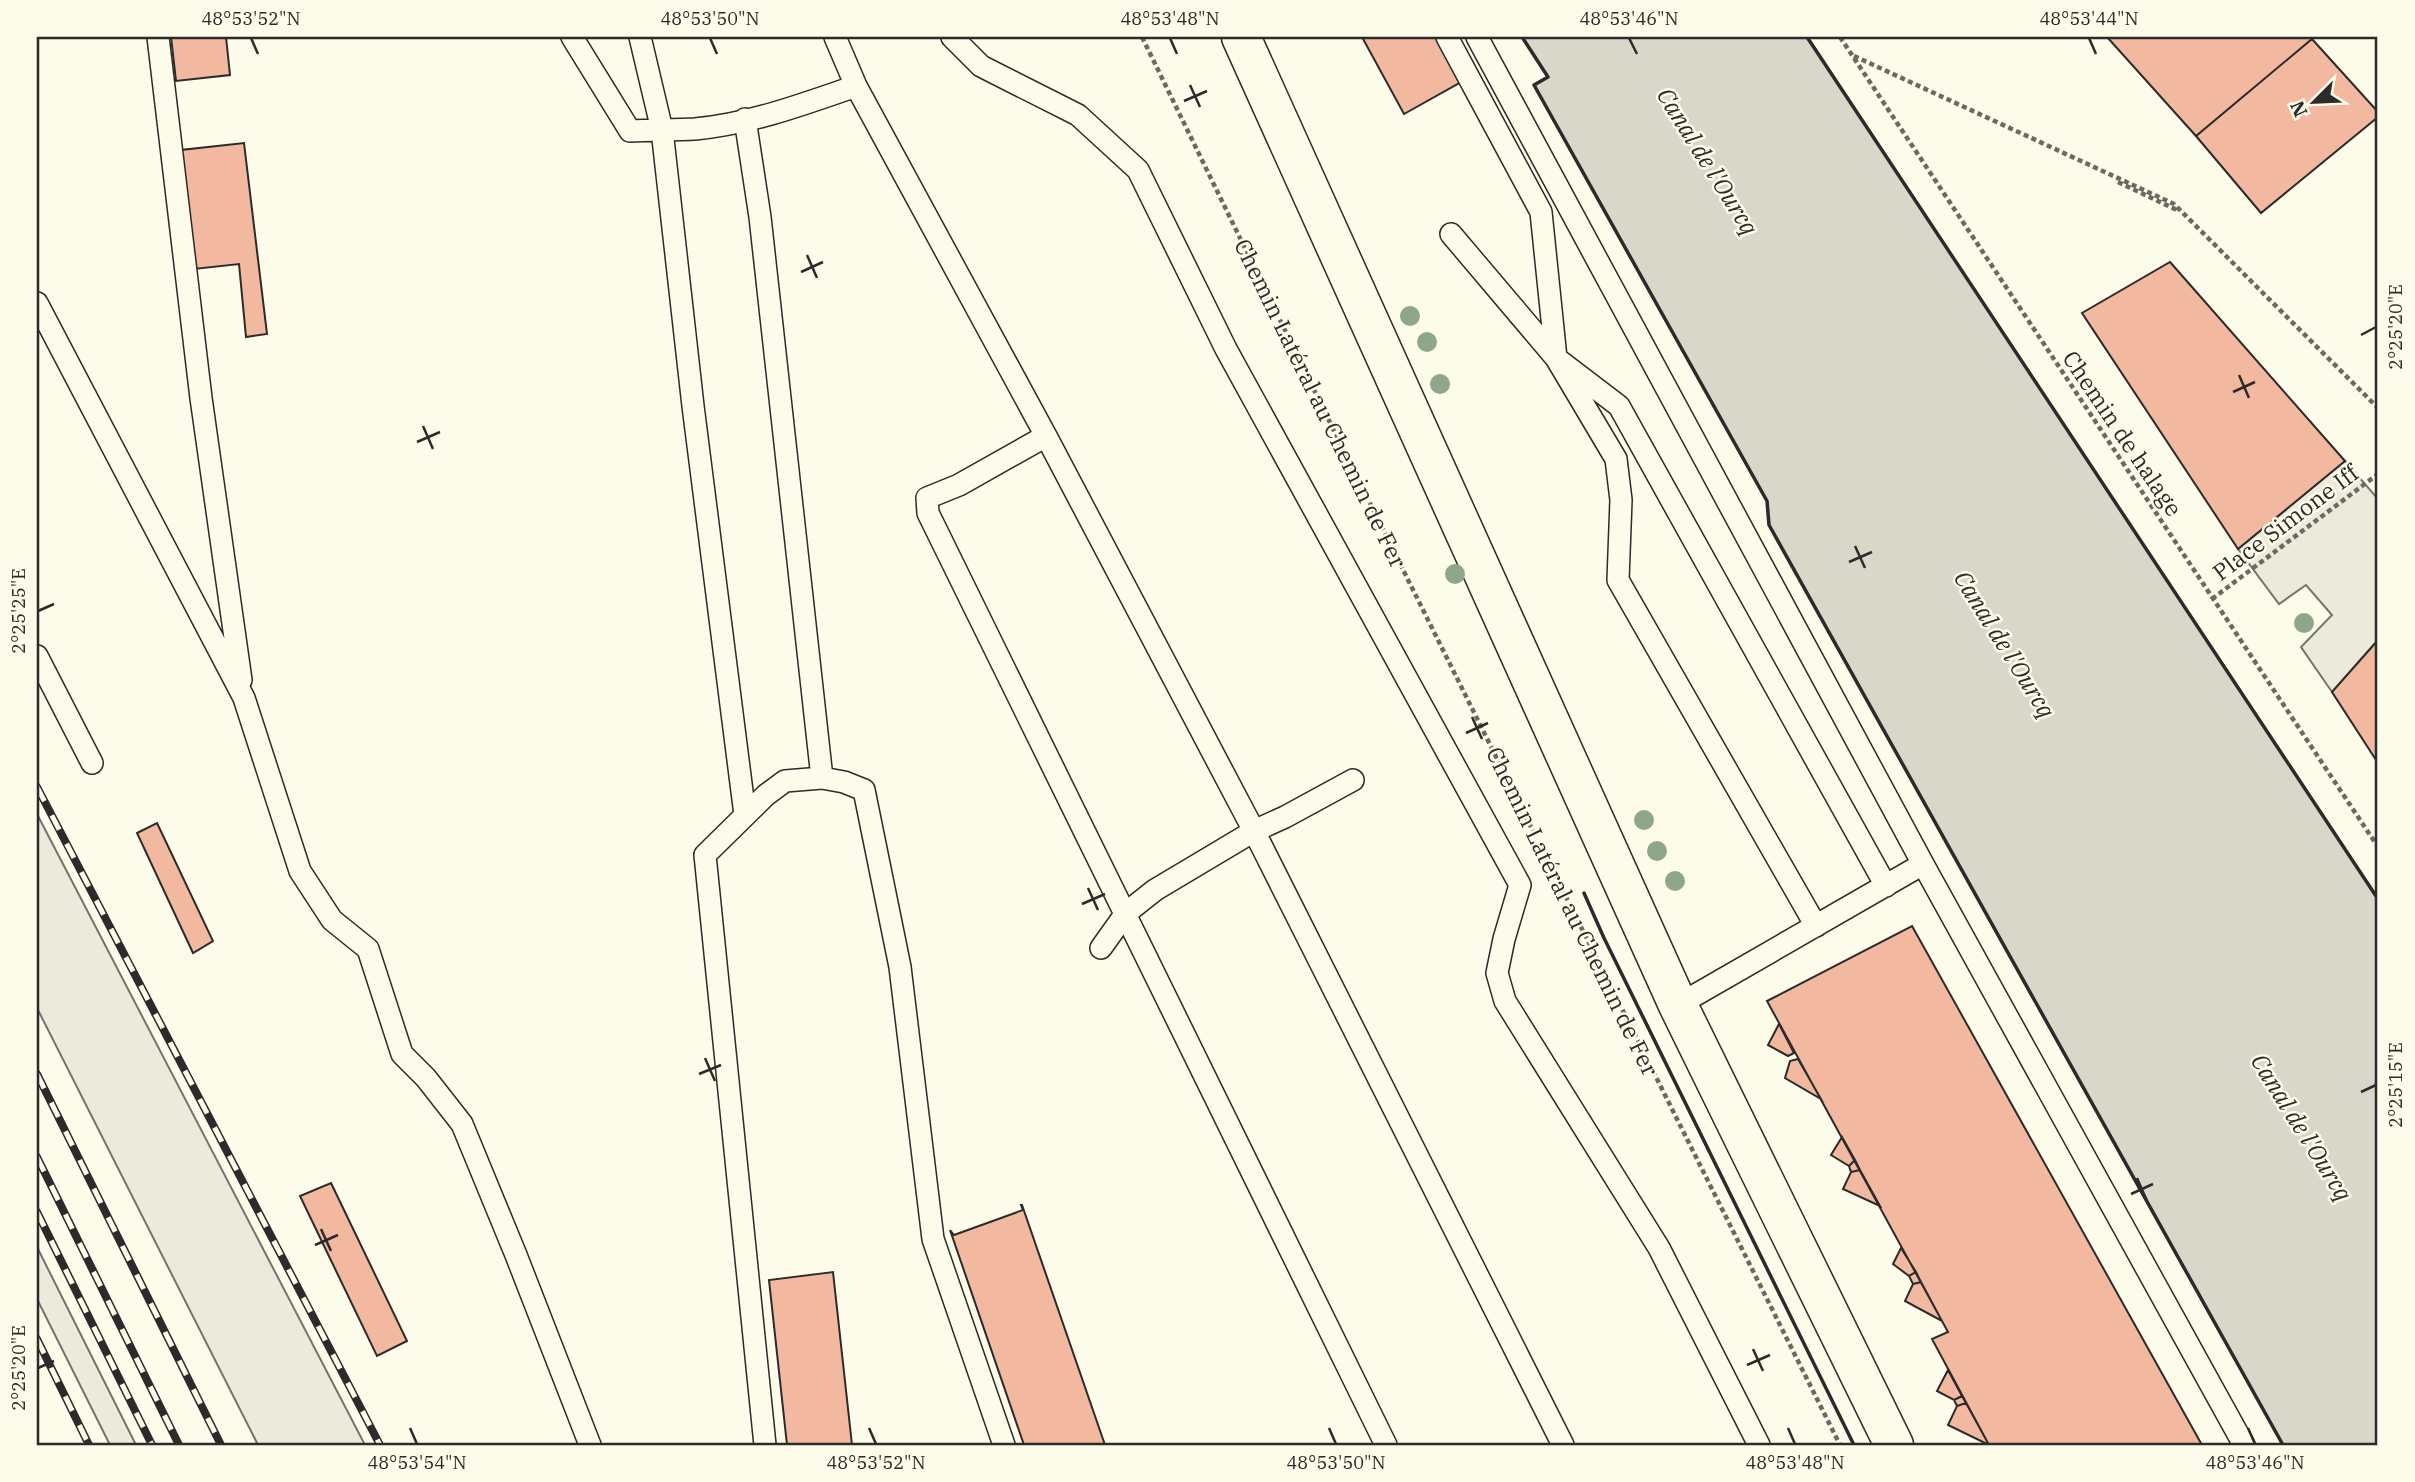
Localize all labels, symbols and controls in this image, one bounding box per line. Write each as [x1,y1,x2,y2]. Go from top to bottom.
text: 48°53'52"N [202,7,301,30]
text: 48°53'50"N [661,7,760,30]
text: 48°53'48"N [1121,7,1220,30]
text: 48°53'46"N [1580,7,1679,30]
text: 48°53'44"N [2040,7,2139,30]
north arrow [2278,66,2348,136]
water label: Canal de l'Ourcq [1650,81,1766,241]
text: N [2284,97,2312,121]
street label: Chemin Latéral au Chemin de Fer [1228,233,1414,573]
text: 2°25'20"E [2384,284,2407,370]
street label: Chemin de halage [2056,344,2190,522]
street label: Place Simone Iff [2206,456,2366,587]
water label: Canal de l'Ourcq [1947,564,2063,724]
text: 2°25'25"E [7,568,30,654]
street label: Chemin Latéral au Chemin de Fer [1480,741,1666,1081]
text: 2°25'15"E [2384,1042,2407,1128]
water label: Canal de l'Ourcq [2244,1047,2360,1207]
text: 2°25'20"E [7,1325,30,1411]
text: 48°53'54"N [368,1451,467,1474]
text: 48°53'52"N [827,1451,926,1474]
text: 48°53'50"N [1287,1451,1386,1474]
text: 48°53'48"N [1746,1451,1845,1474]
text: 48°53'46"N [2206,1451,2305,1474]

